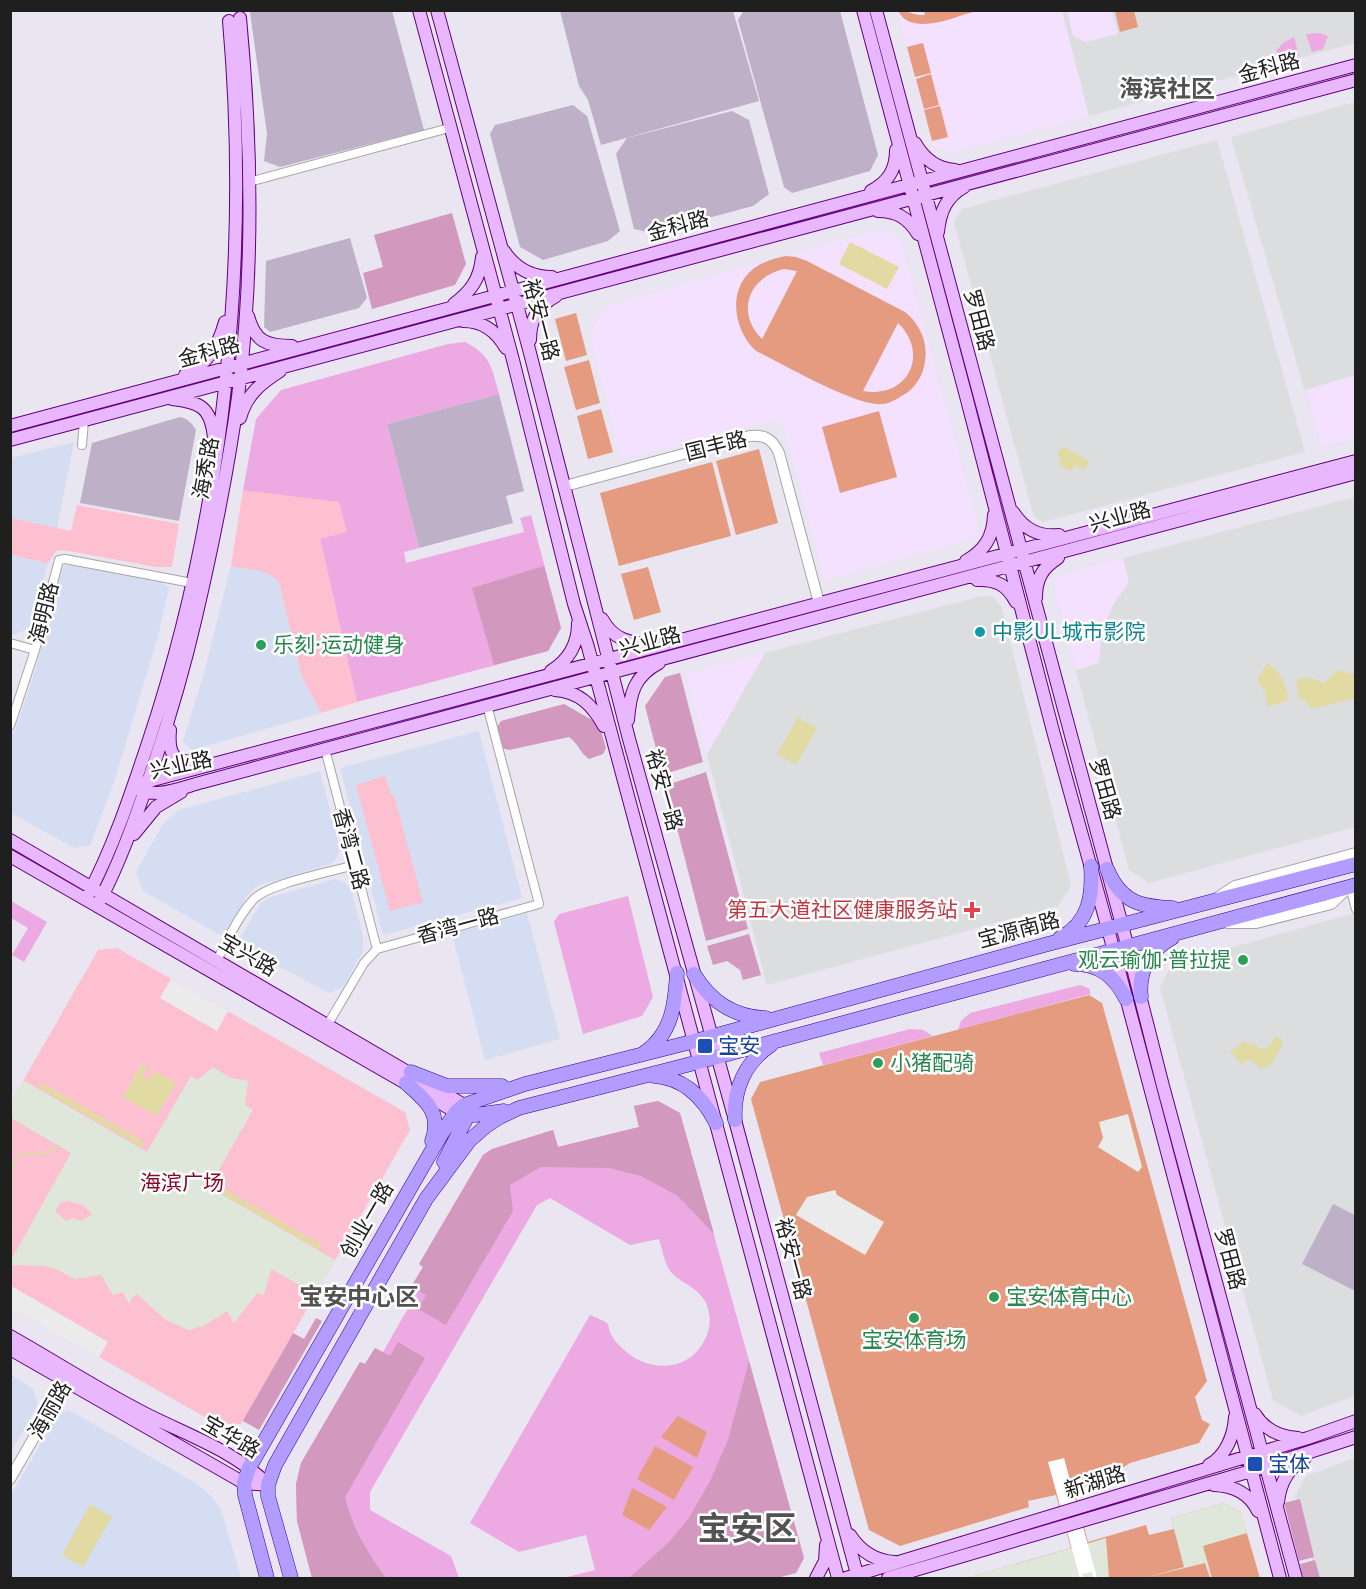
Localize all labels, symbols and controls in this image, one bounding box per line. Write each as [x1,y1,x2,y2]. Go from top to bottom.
street label: 金科路 [1235,47,1303,88]
district label: 海滨社区 [1119,74,1215,103]
street label: 金科路 [644,205,712,246]
street label: 裕安一路 [519,276,564,364]
street label: 罗田路 [959,286,1000,354]
street label: 金科路 [175,331,243,372]
street label: 国丰路 [682,426,749,465]
street label: 海秀路 [188,435,223,501]
street label: 兴业路 [1086,496,1154,537]
street label: 海明路 [24,579,63,646]
place label: 中影UL城市影院 [992,619,1146,644]
street label: 兴业路 [616,621,684,662]
marker: 中影UL城市影院 [973,625,987,639]
place label: 乐刻·运动健身 [273,632,405,657]
marker: 乐刻·运动健身 [254,638,268,652]
street label: 兴业路 [147,746,214,783]
street label: 裕安一路 [641,746,688,834]
street label: 罗田路 [1085,755,1126,823]
street label: 香湾二路 [329,805,374,893]
place label: 第五大道社区健康服务站 [727,897,958,922]
marker: 第五大道社区健康服务站 [963,901,981,919]
street label: 香湾一路 [414,903,502,948]
street label: 宝源南路 [975,907,1063,952]
street label: 宝兴路 [215,928,282,981]
place label: 观云瑜伽·普拉提 [1078,947,1231,972]
marker: 观云瑜伽·普拉提 [1236,953,1250,967]
place label: 宝安 [718,1033,760,1058]
marker: 宝安 [696,1037,714,1055]
place label: 小猪配骑 [890,1050,974,1075]
marker: 小猪配骑 [871,1056,885,1070]
park label: 海滨广场 [140,1170,224,1195]
street label: 创业一路 [335,1177,398,1262]
street label: 裕安一路 [771,1215,816,1303]
street label: 罗田路 [1210,1225,1251,1293]
district label: 宝安中心区 [299,1282,419,1311]
place label: 宝安体育中心 [1006,1284,1132,1309]
marker: 宝安体育中心 [987,1290,1001,1304]
marker: 宝安体育场 [907,1311,921,1325]
place label: 宝安体育场 [862,1327,967,1352]
street label: 海丽路 [23,1376,76,1443]
street label: 宝华路 [198,1410,265,1463]
place label: 宝体 [1268,1451,1310,1476]
marker: 宝体 [1246,1455,1264,1473]
street label: 新湖路 [1061,1460,1129,1503]
district label: 宝安区 [698,1508,797,1548]

